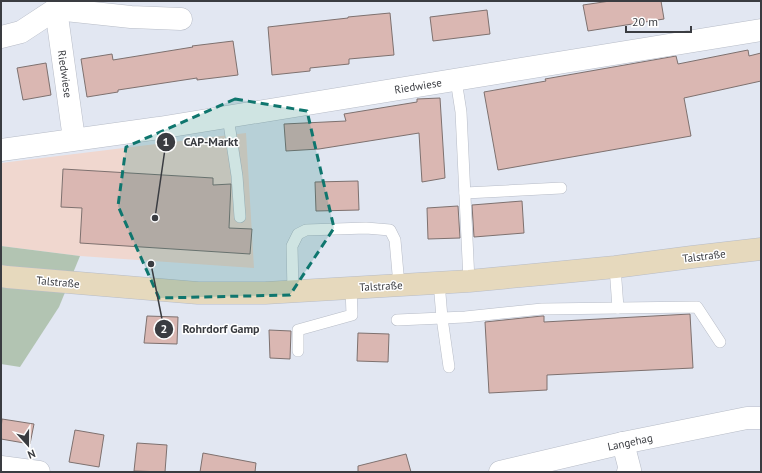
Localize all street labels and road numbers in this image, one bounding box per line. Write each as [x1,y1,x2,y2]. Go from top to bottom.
street label: Riedwiese [55,49,75,99]
street label: Riedwiese [393,75,443,97]
street label: Talstraße [682,246,727,266]
street label: Talstraße [36,273,81,291]
street label: Talstraße [359,278,403,294]
street label: Langehag [606,430,654,454]

